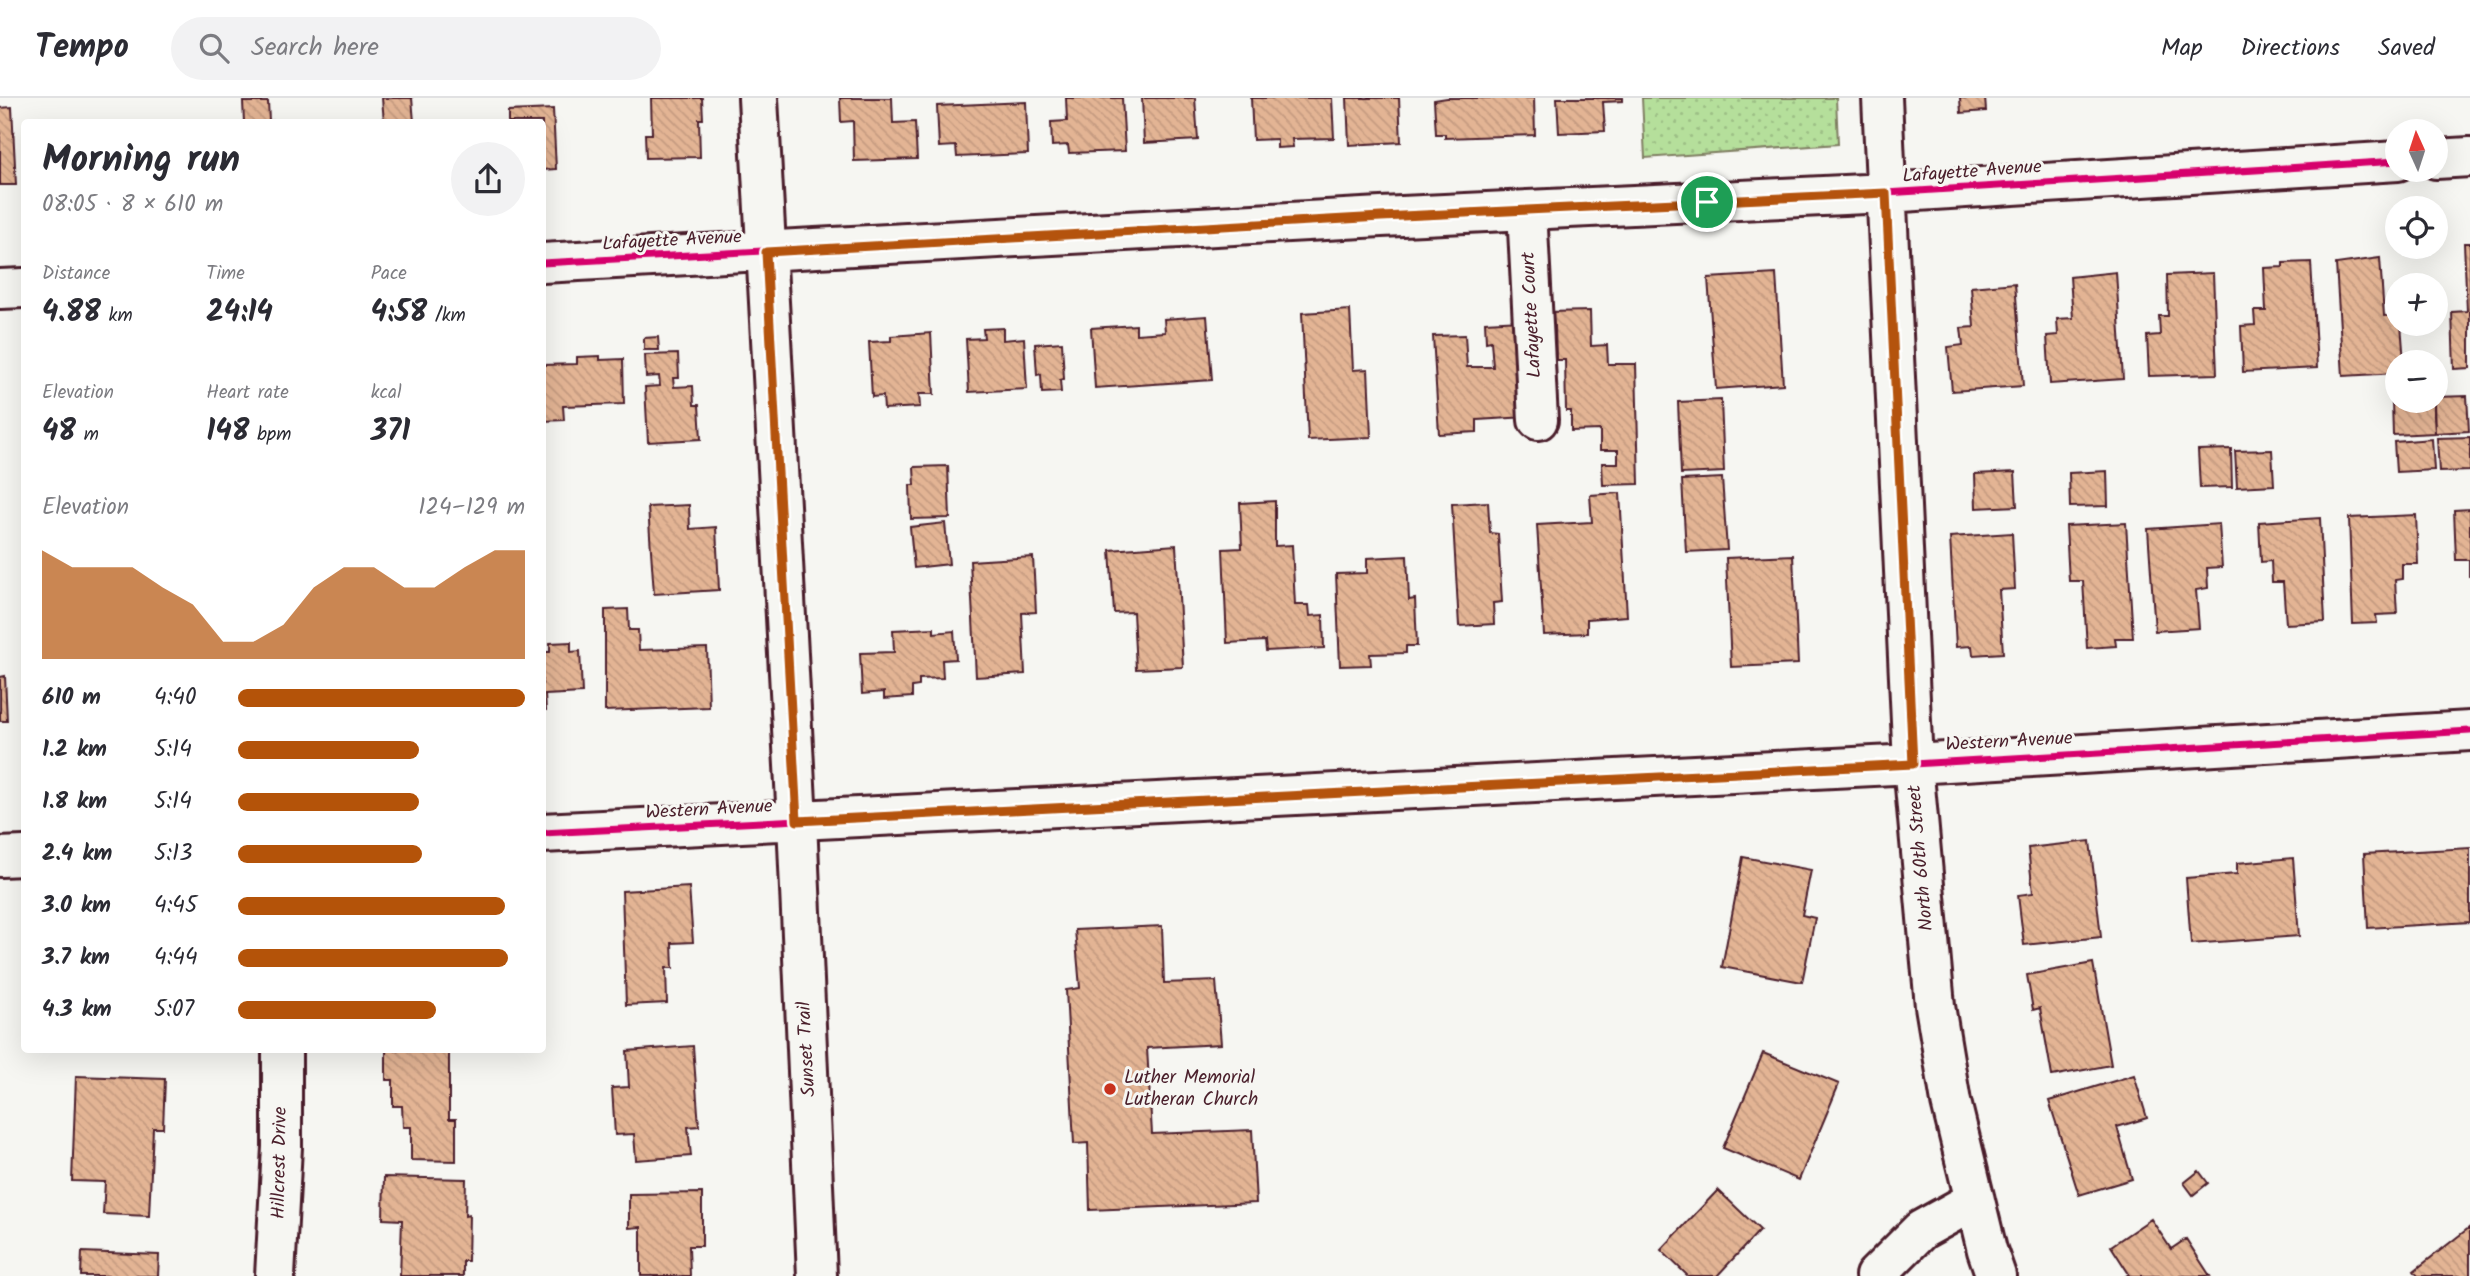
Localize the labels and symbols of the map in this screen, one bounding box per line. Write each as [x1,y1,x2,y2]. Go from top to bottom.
north arrow [2385,119,2448,182]
street label: Lafayette Avenue [1901,152,2043,192]
pin [1677,172,1737,232]
street label: Lafayette Avenue [601,222,743,260]
street label: Lafayette Court [1514,250,1550,379]
street label: Western Avenue [1945,724,2074,760]
street label: North 60th Street [1900,783,1942,932]
street label: Western Avenue [645,792,774,828]
street label: Sunset Trail [790,1000,824,1097]
place label: Luther Memorial Lutheran Church [1124,1063,1258,1115]
marker: Luther Memorial Lutheran Church [1102,1081,1118,1097]
street label: Hillcrest Drive [264,1106,296,1220]

